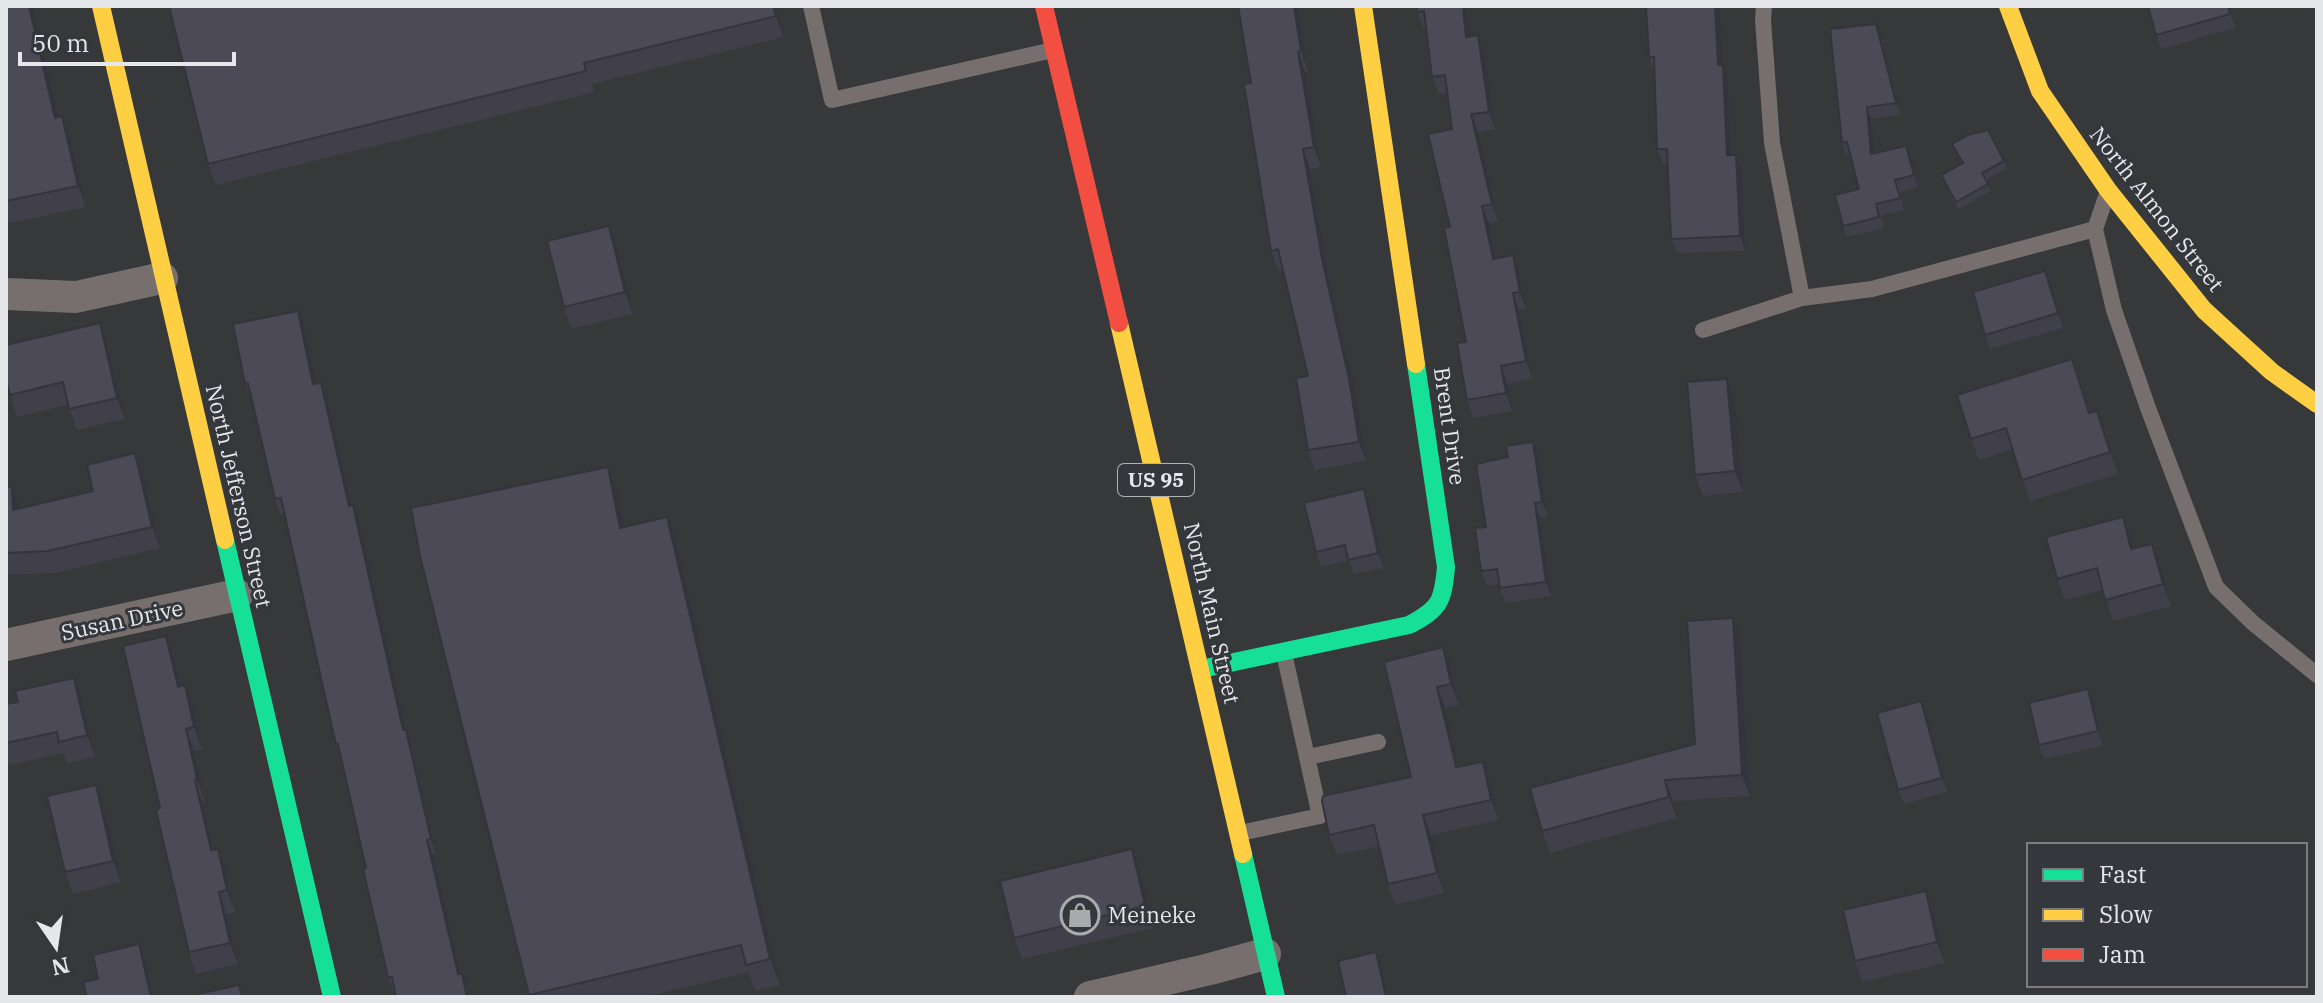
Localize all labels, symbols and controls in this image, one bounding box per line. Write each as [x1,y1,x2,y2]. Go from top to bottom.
scale bar [20,16,234,66]
text: 50 m [32,27,89,59]
street label: North Almon Street [2084,120,2231,297]
street label: Brent Drive [1428,365,1473,487]
street label: North Jefferson Street [200,381,279,611]
road number: US 95 [1118,464,1194,496]
street label: North Main Street [1178,519,1247,707]
street label: Susan Drive [58,592,186,647]
legend [2027,843,2307,987]
text: Fast [2099,858,2146,890]
shop icon: Meineke [1059,894,1101,936]
text: Slow [2099,898,2153,930]
place label: Meineke [1108,900,1196,929]
north arrow [16,907,96,987]
text: Jam [2099,938,2146,970]
text: N [49,951,72,983]

